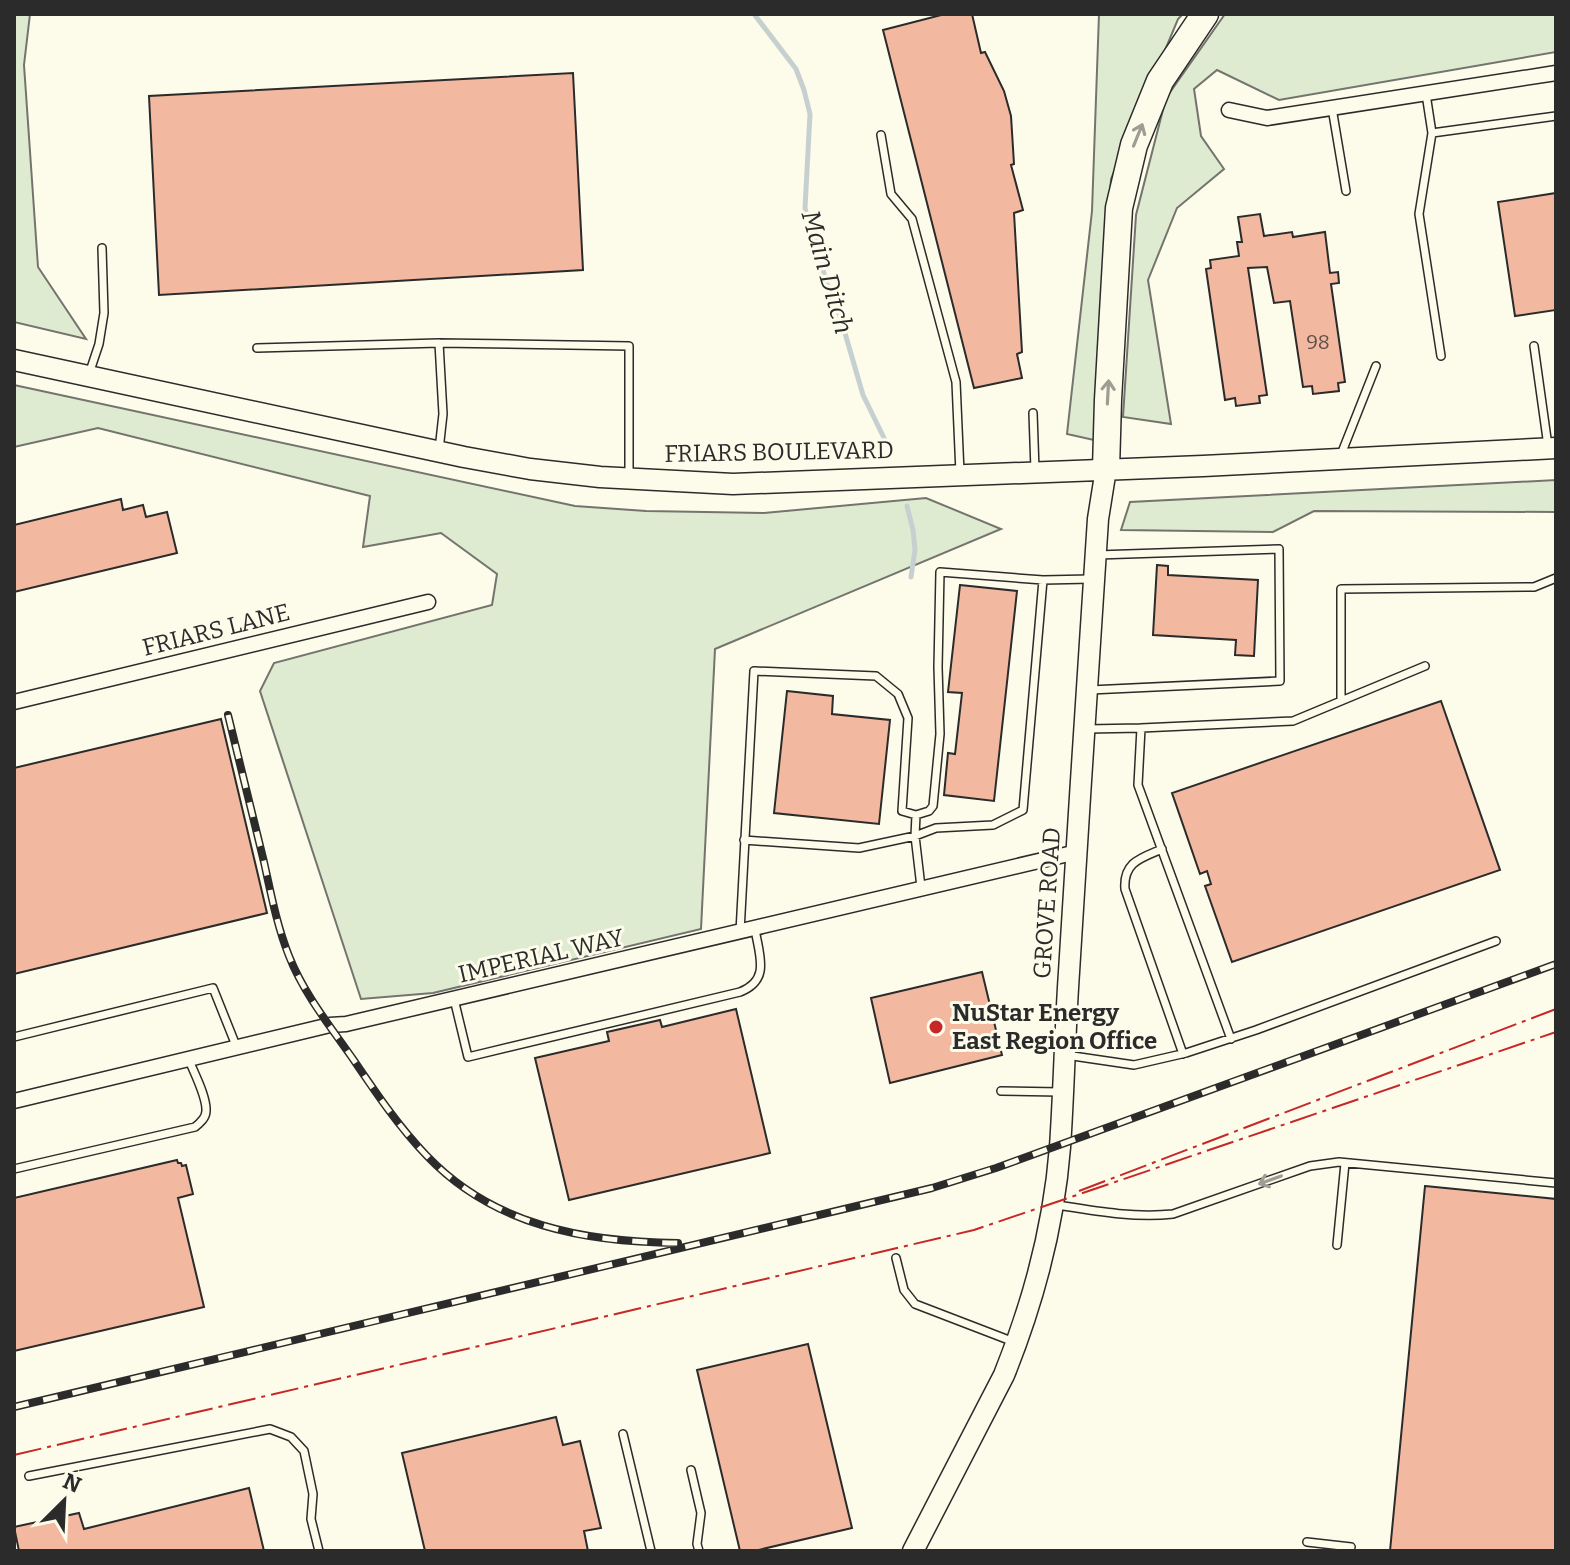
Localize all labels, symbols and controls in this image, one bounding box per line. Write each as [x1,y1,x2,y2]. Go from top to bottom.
one-way arrow [1132,123,1147,148]
water label: Main Ditch [795,207,859,337]
house number: 98 [1306,330,1330,354]
one-way arrow [1101,379,1116,405]
street label: FRIARS BOULEVARD [664,436,894,468]
street label: FRIARS LANE [139,598,293,662]
street label: GROVE ROAD [1028,826,1066,980]
street label: IMPERIAL WAY [455,923,627,989]
place label: NuStar Energy East Region Office [952,999,1157,1055]
marker: NuStar Energy East Region Office [927,1018,945,1036]
one-way arrow [1258,1174,1283,1188]
north arrow [24,1461,104,1541]
text: N [59,1467,85,1499]

